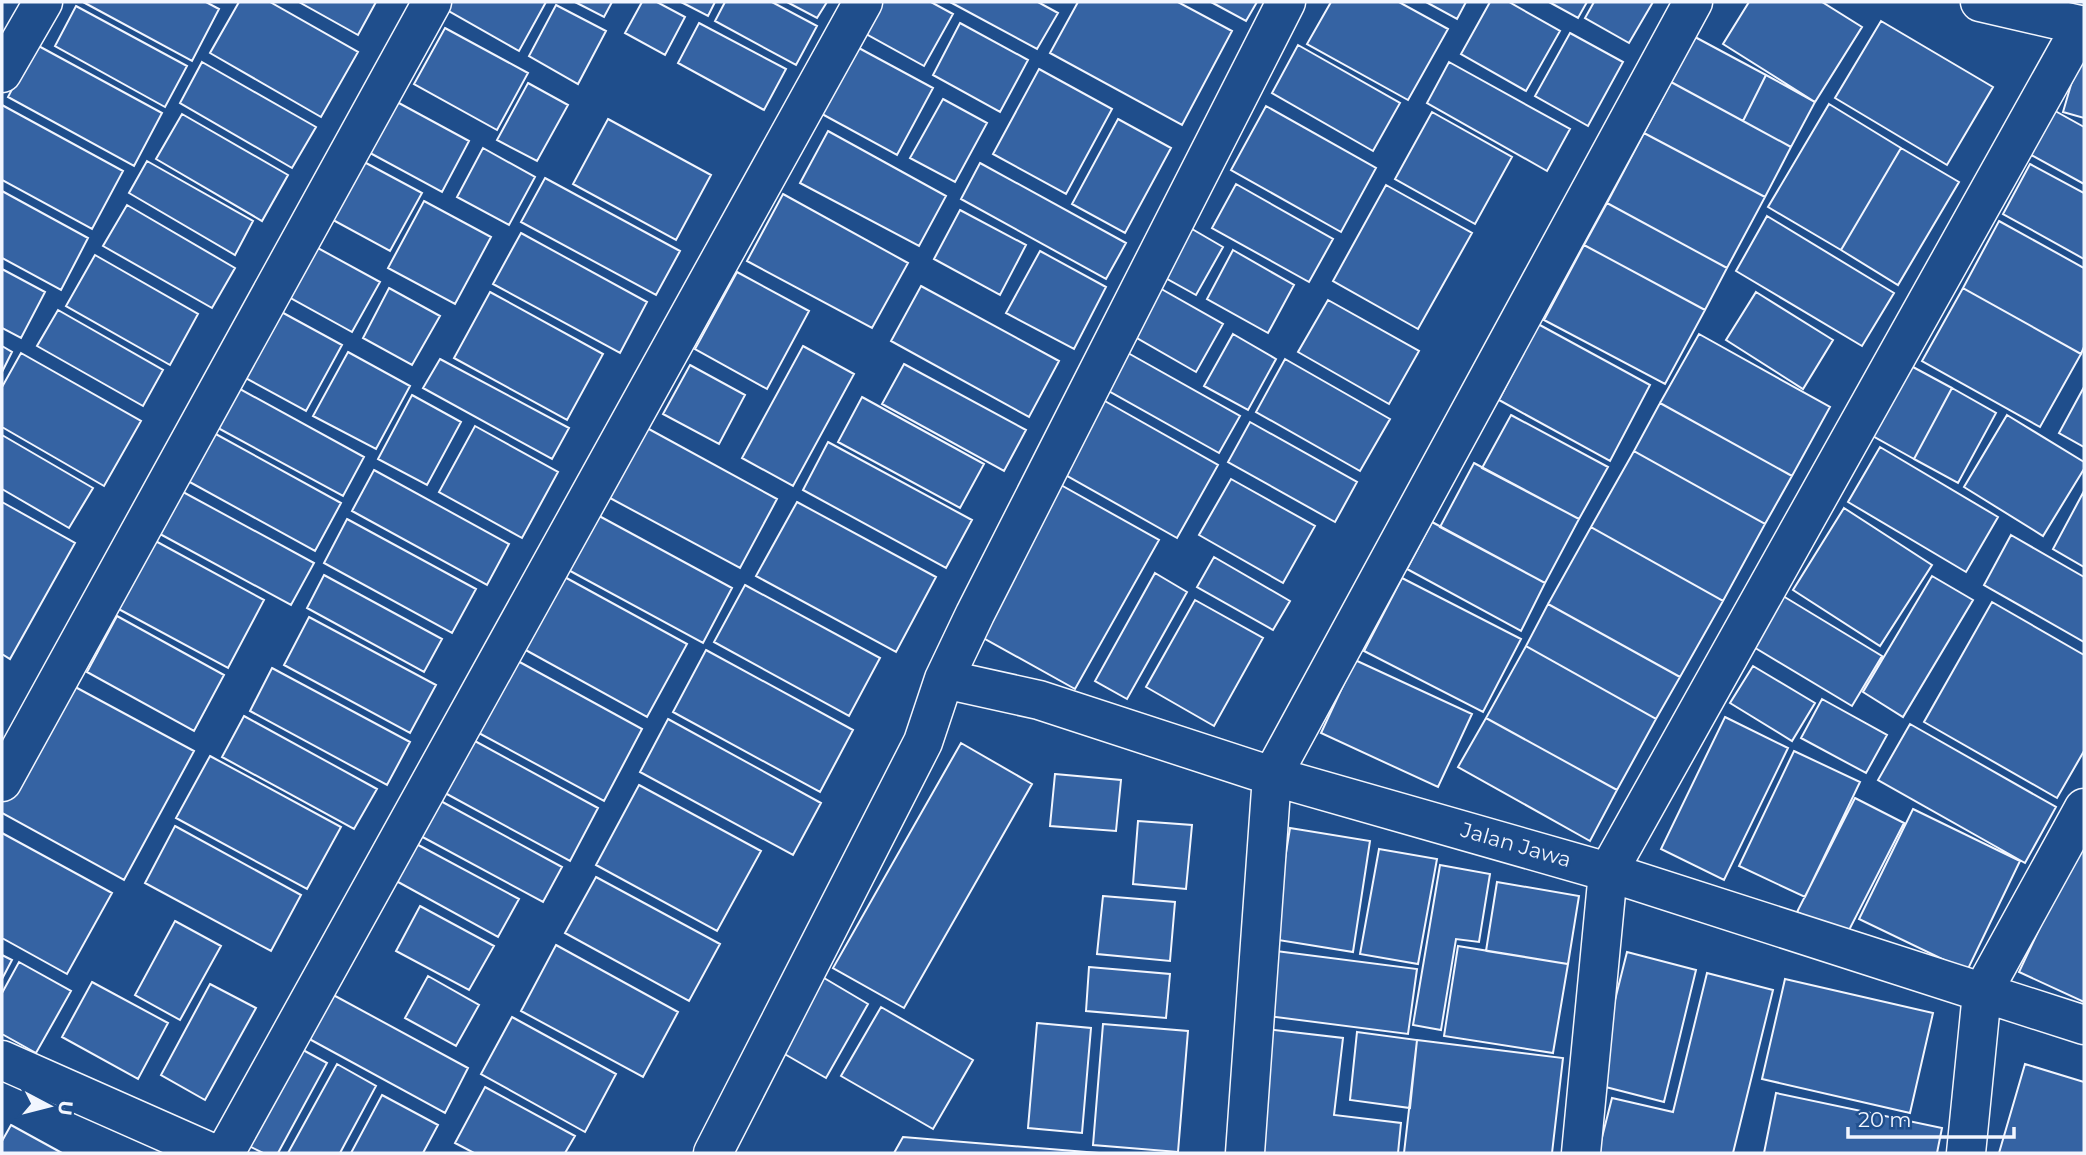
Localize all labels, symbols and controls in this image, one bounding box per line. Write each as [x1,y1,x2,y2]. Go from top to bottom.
street label: Jalan Jawa [1457,817,1574,872]
north arrow [14,1071,84,1141]
scale bar [1848,1096,2014,1140]
text: U [53,1099,78,1117]
text: 20 m [1858,1107,1912,1132]

